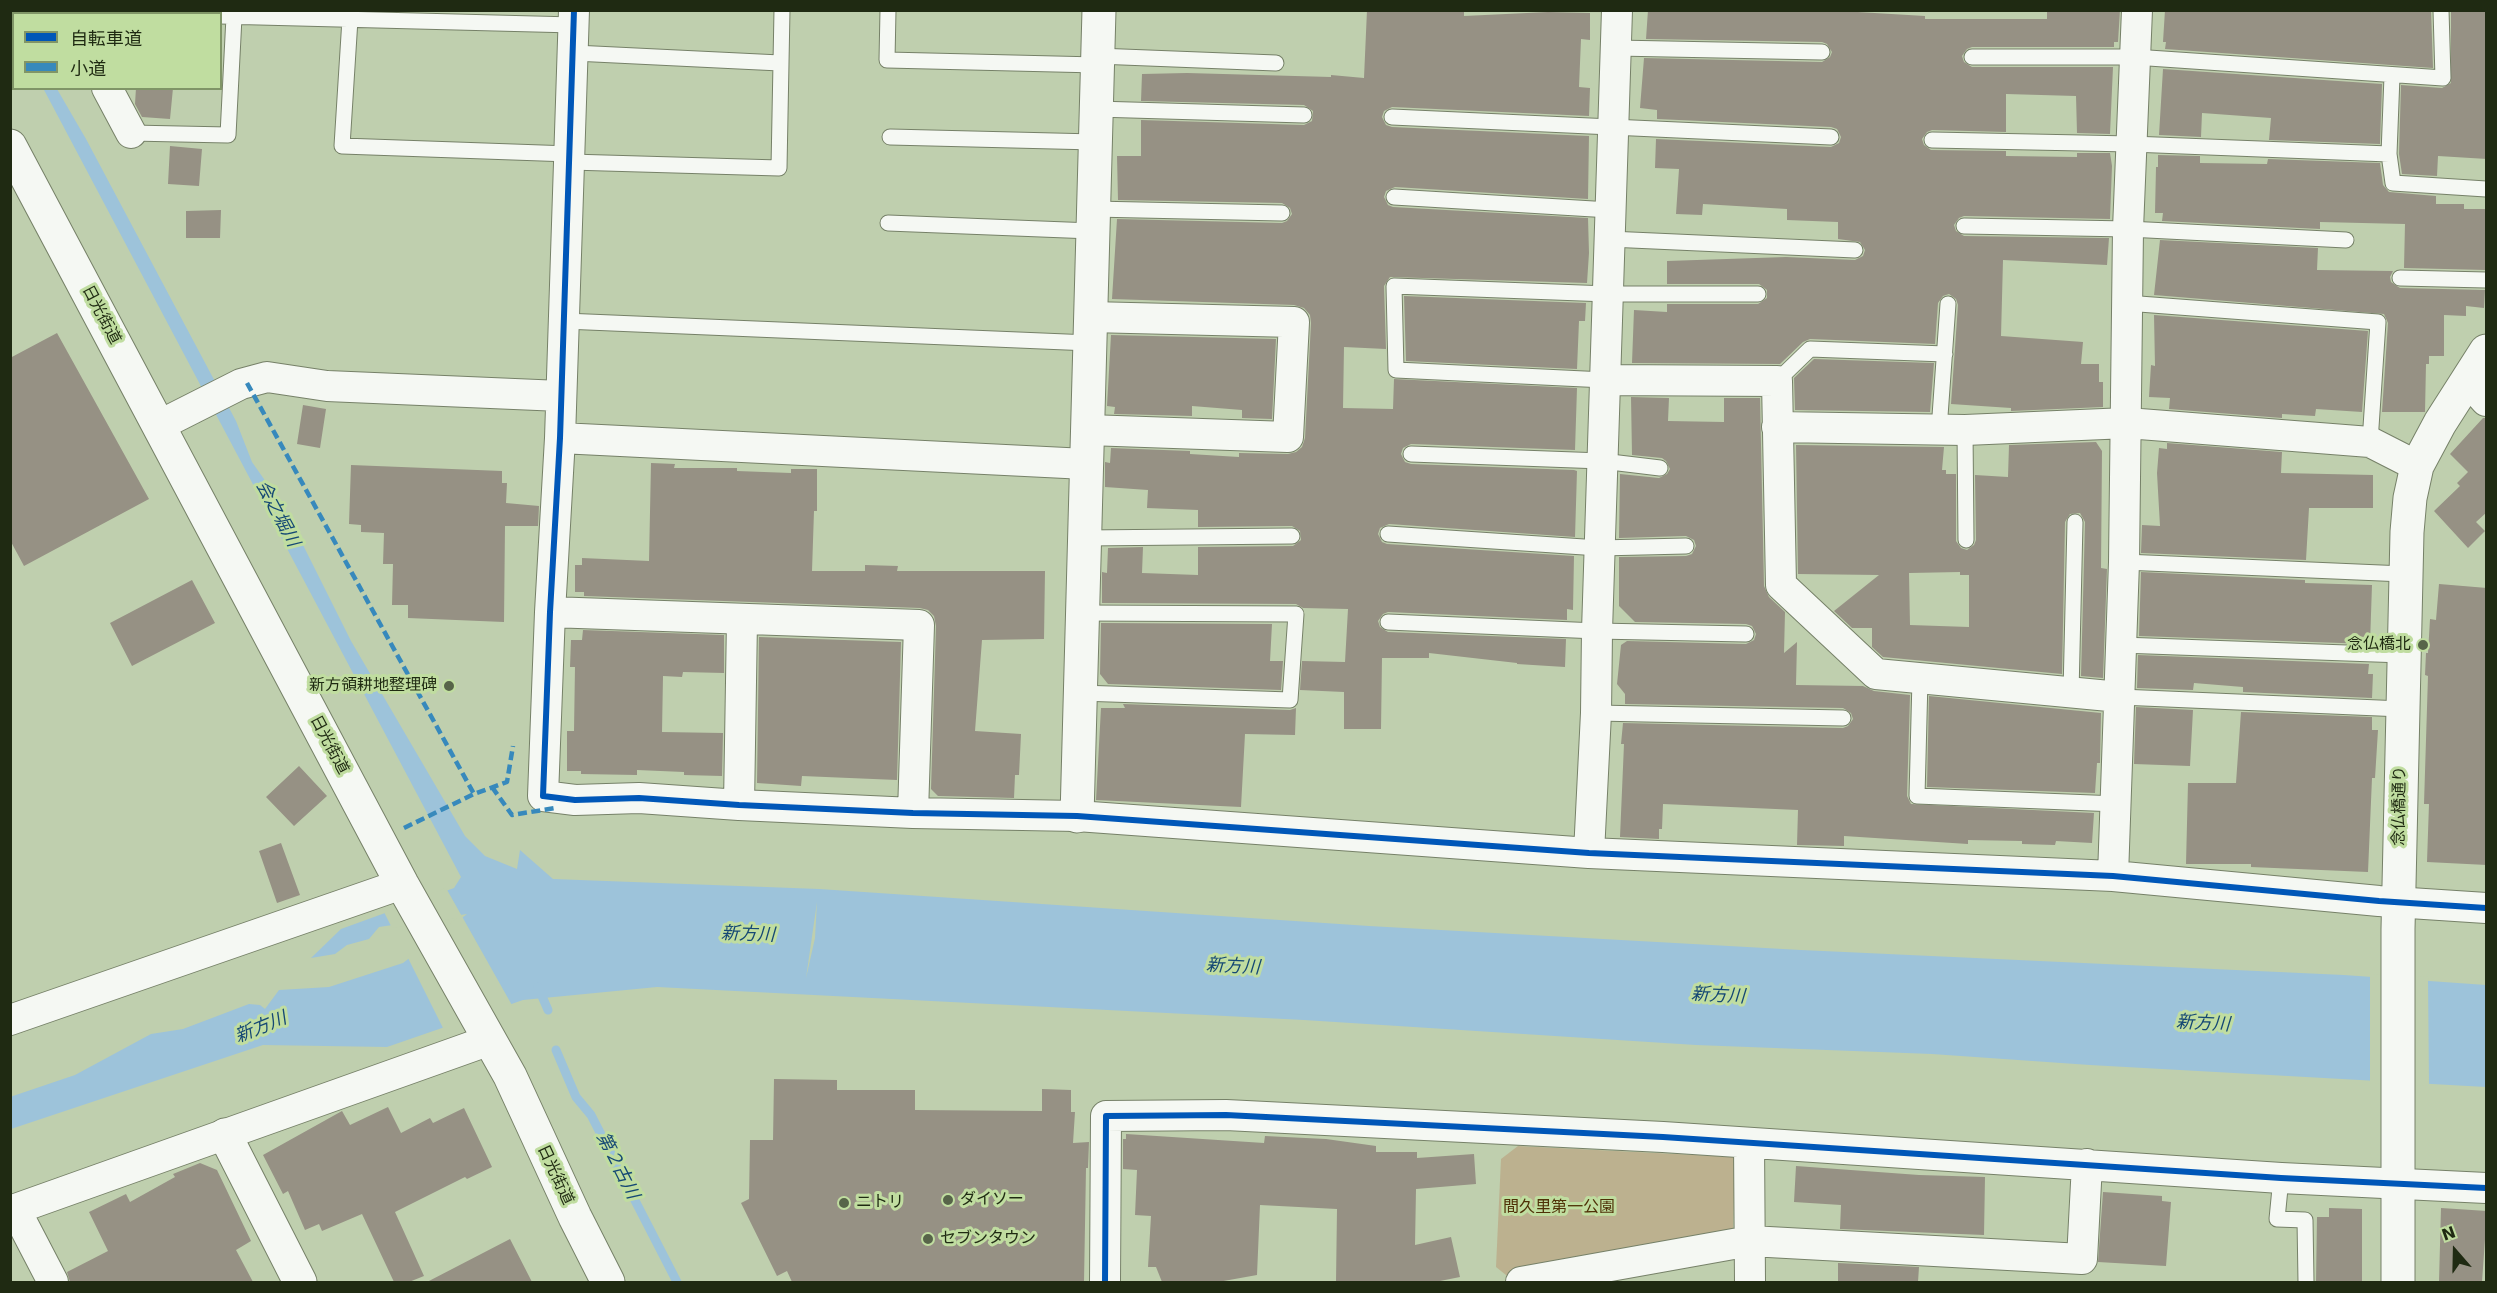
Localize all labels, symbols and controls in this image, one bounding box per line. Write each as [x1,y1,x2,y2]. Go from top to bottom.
legend [12,12,222,90]
text: 自転車道 [70,28,142,49]
text: 小道 [70,58,106,79]
street label: 日光街道 [78,282,124,348]
water label: 会之堀川 [251,477,303,551]
place label: 念仏橋北 [2347,635,2411,655]
marker: 念仏橋北 [2416,638,2430,652]
place label: 新方領耕地整理碑 [309,676,437,696]
marker: 新方領耕地整理碑 [442,679,456,693]
street label: 日光街道 [306,712,352,778]
street label: 念仏橋通り [2390,766,2410,846]
water label: 新方川 [721,923,775,947]
water label: 新方川 [1205,955,1261,979]
water label: 新方川 [1690,984,1746,1008]
water label: 新方川 [232,1008,290,1048]
water label: 新方川 [2175,1012,2231,1036]
water label: 第２古川 [591,1129,643,1203]
street label: 日光街道 [533,1142,577,1208]
place label: ダイソー [960,1190,1024,1210]
place label: ニトリ [856,1193,904,1213]
marker: ダイソー [941,1193,955,1207]
marker: ニトリ [837,1196,851,1210]
park label: 間久里第一公園 [1503,1198,1615,1218]
north arrow [2425,1221,2485,1281]
text: N [2439,1222,2458,1245]
place label: セブンタウン [940,1229,1036,1249]
marker: セブンタウン [921,1232,935,1246]

